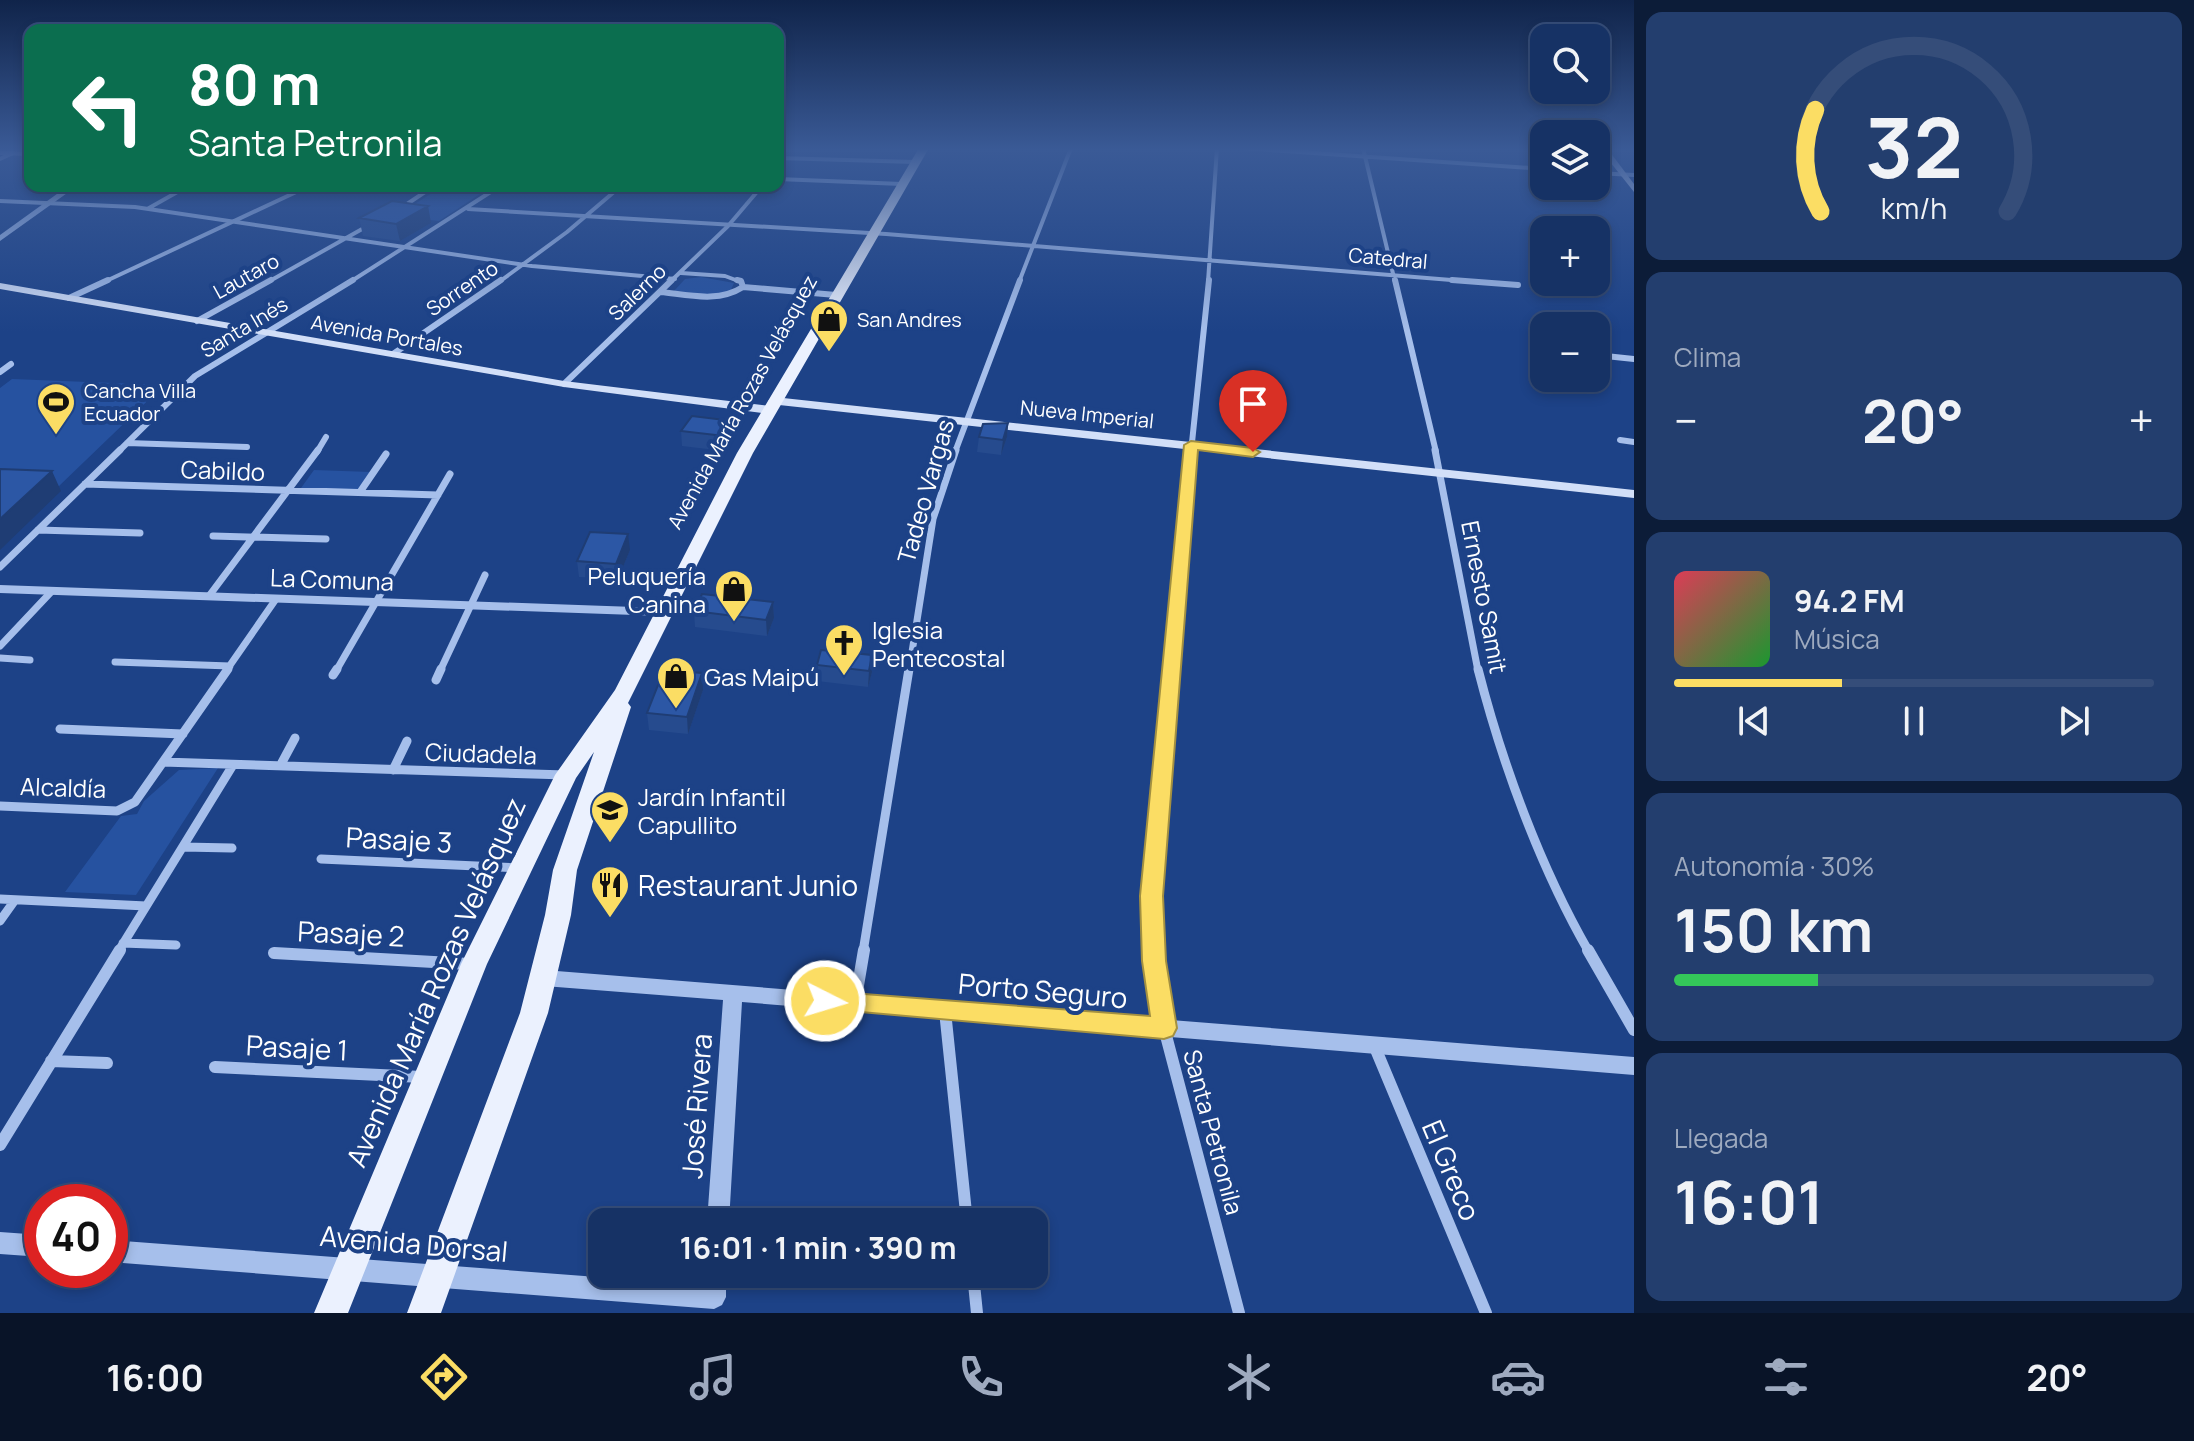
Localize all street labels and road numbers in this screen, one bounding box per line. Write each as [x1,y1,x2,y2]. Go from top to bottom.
street label: Catedral [1347,241,1429,275]
street label: Lautaro [208,247,284,305]
street label: Sorrento [421,254,503,322]
street label: Salerno [602,258,672,326]
street label: Avenida María Rozas Velásquez [661,270,823,534]
street label: Santa Inés [195,290,293,364]
street label: Avenida Portales [309,308,465,362]
street label: Nueva Imperial [1019,394,1155,434]
street label: Tadeo Vargas [889,415,961,567]
street label: Cabildo [180,452,266,488]
street label: Ernesto Samit [1454,518,1516,676]
street label: La Comuna [269,560,395,598]
street label: Ciudadela [425,735,537,771]
street label: Alcaldía [19,769,107,805]
street label: Avenida María Rozas Velásquez [336,791,534,1173]
street label: Pasaje 3 [345,817,453,861]
street label: Pasaje 2 [297,911,405,955]
street label: Porto Seguro [957,964,1129,1016]
street label: Pasaje 1 [245,1025,349,1069]
street label: José Rivera [672,1032,720,1180]
street label: Santa Petronila [1176,1046,1252,1218]
street label: El Greco [1414,1114,1490,1226]
street label: Avenida Dorsal [318,1216,510,1270]

